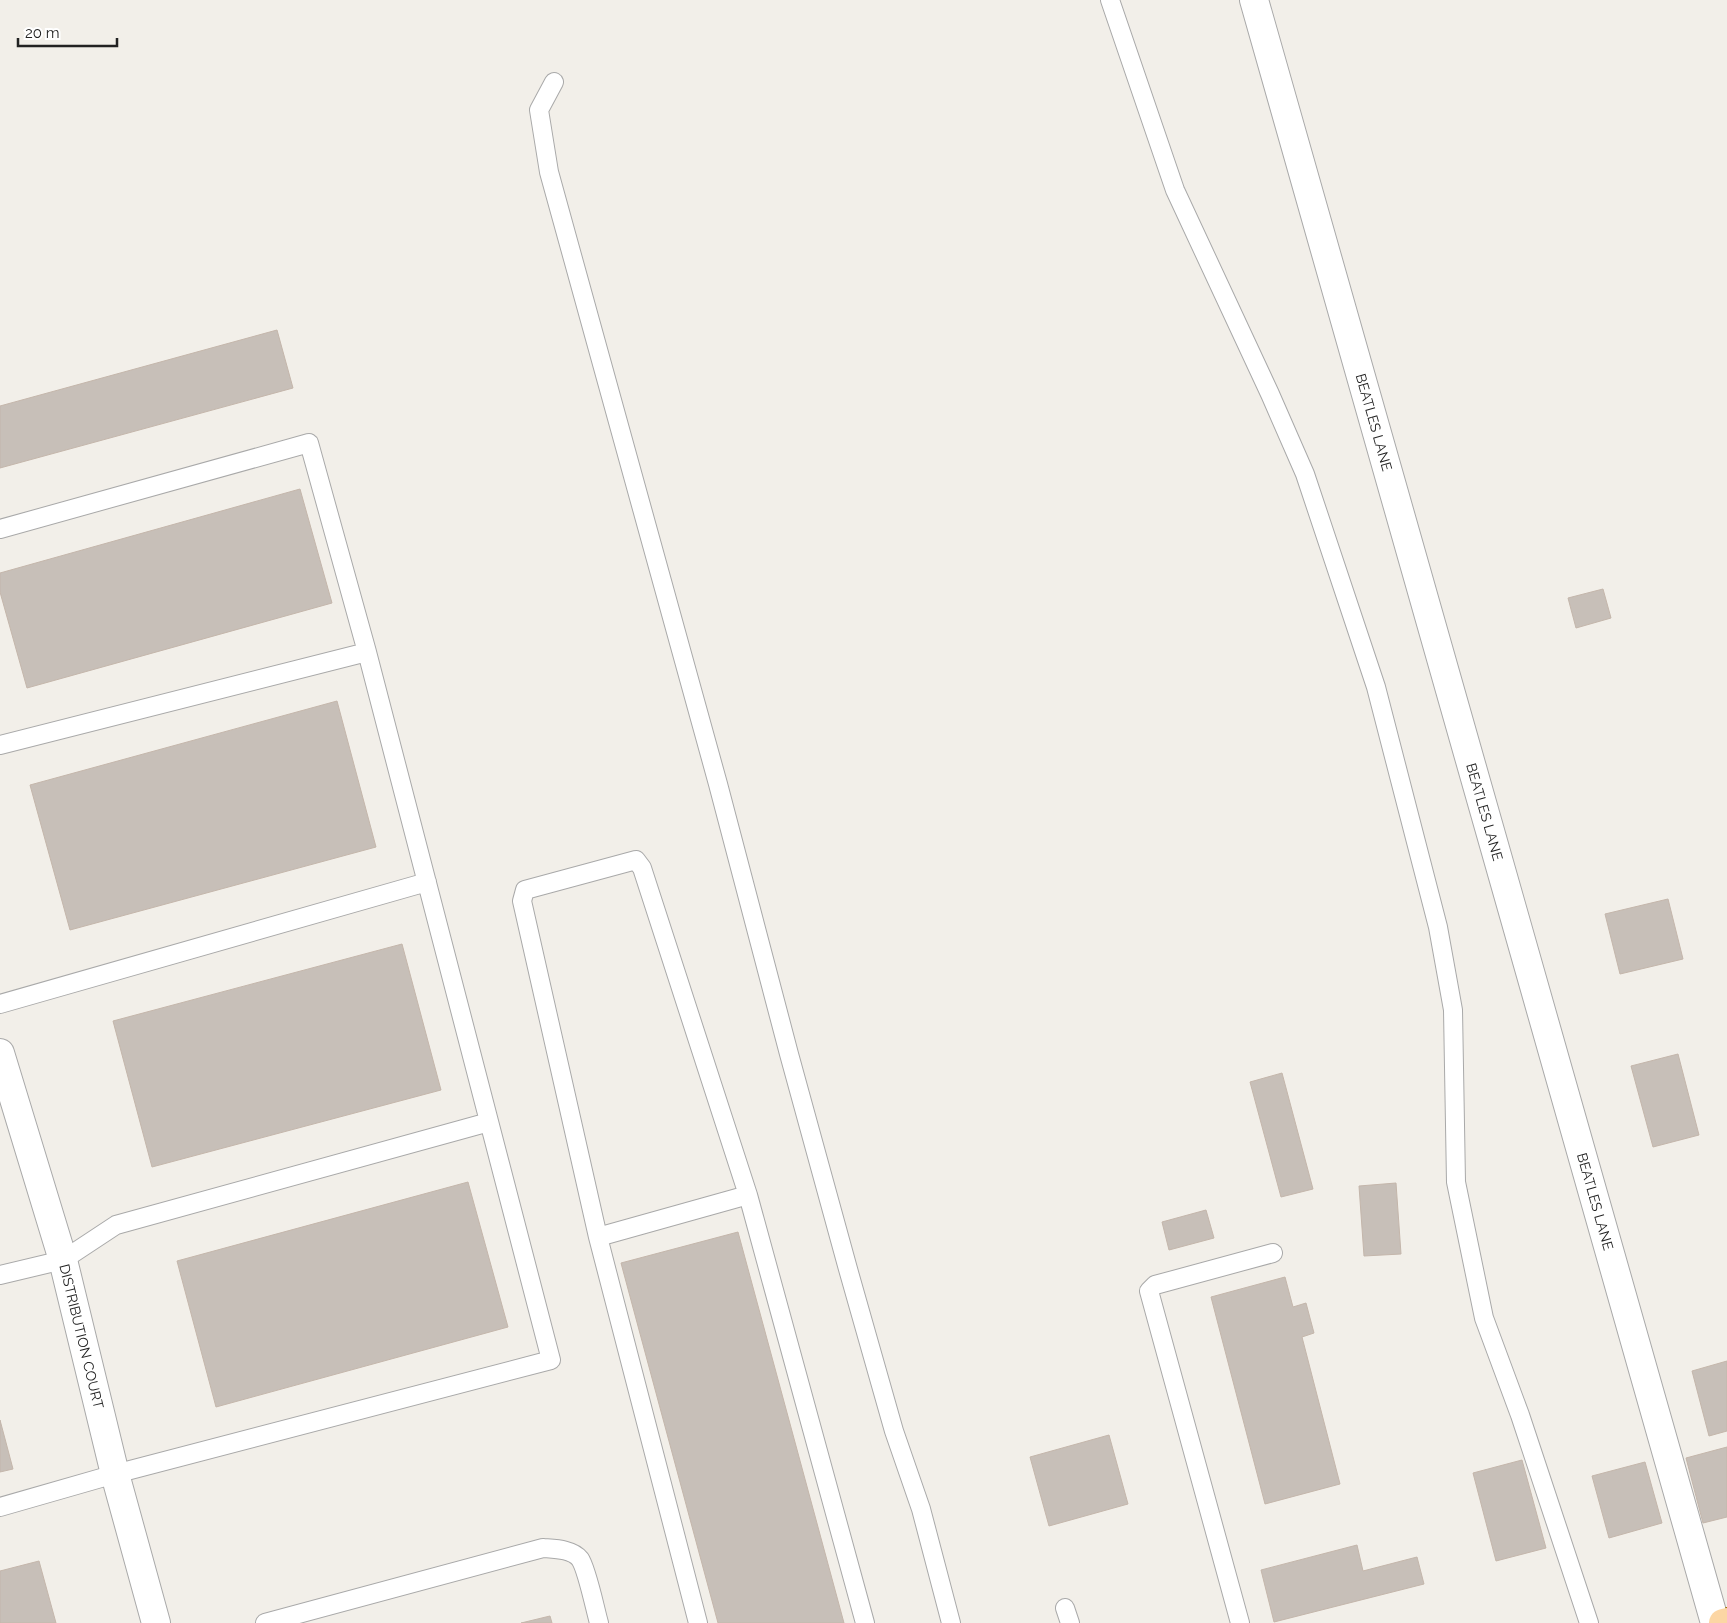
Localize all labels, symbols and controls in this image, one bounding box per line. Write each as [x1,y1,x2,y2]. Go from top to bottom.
scale bar [18,15,116,47]
text: 20 m [25,24,60,42]
street label: BEATLES LANE [1353,372,1395,473]
street label: BEATLES LANE [1463,761,1506,862]
street label: BEATLES LANE [1574,1151,1617,1252]
street label: DISTRIBUTION COURT [56,1263,107,1411]

